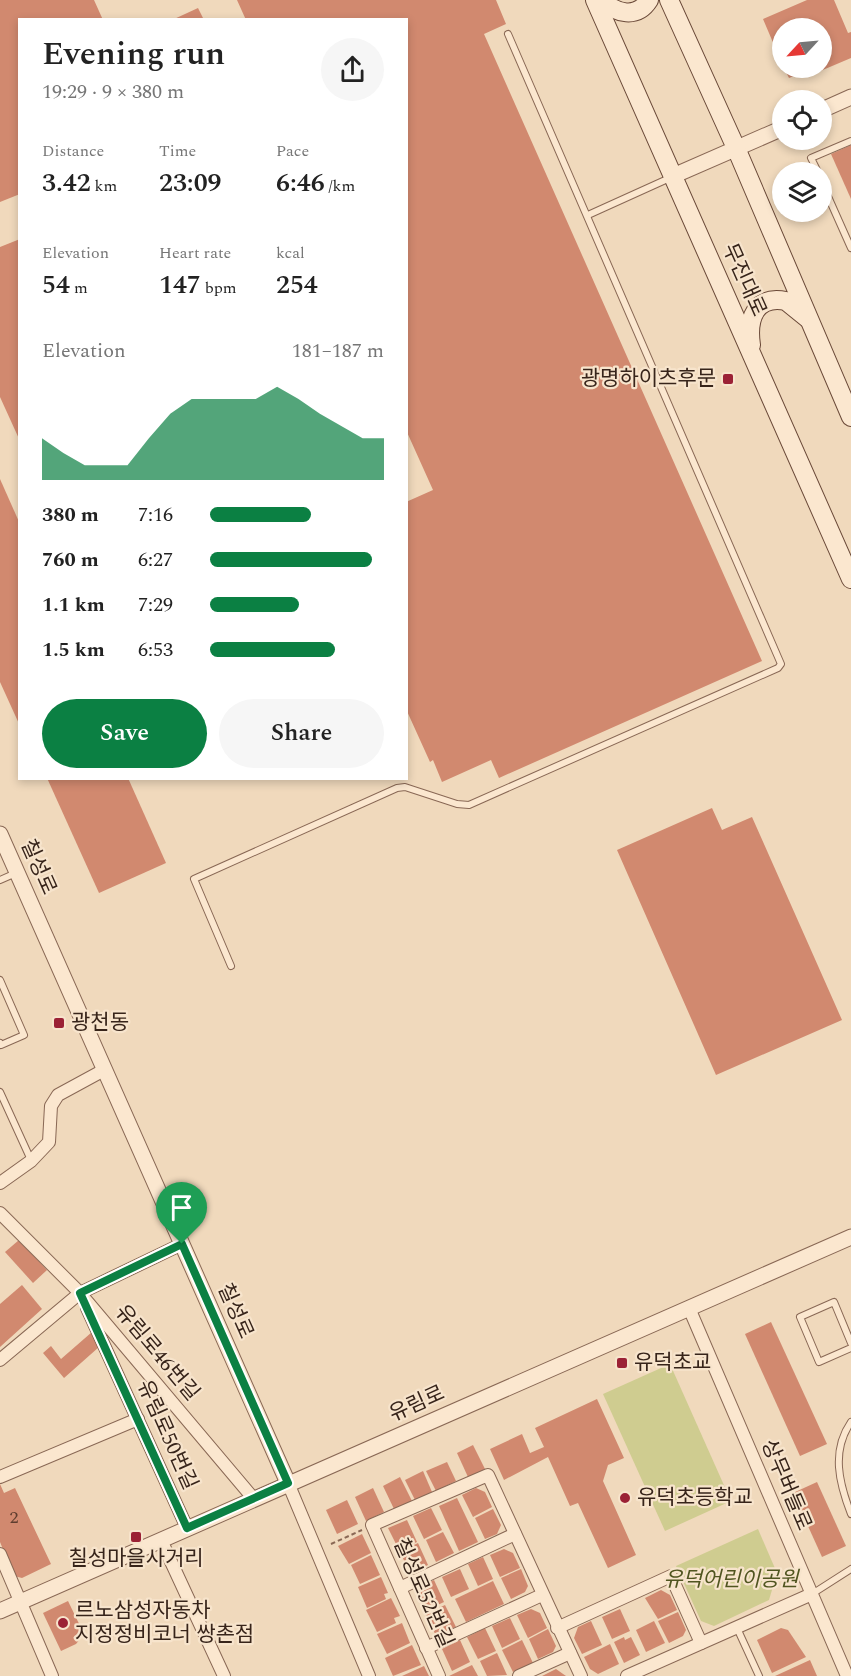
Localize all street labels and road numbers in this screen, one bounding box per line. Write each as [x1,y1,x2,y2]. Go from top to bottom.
street label: 무진대로 [714,238,774,322]
street label: 칠성로 [12,834,64,900]
street label: 칠성로 [209,1278,261,1344]
street label: 유림로46번길 [107,1298,207,1408]
street label: 유림로50번길 [128,1375,206,1495]
street label: 유림로 [384,1378,450,1430]
street label: 상무버들로 [752,1434,820,1536]
street label: 칠성로52번길 [384,1533,462,1653]

